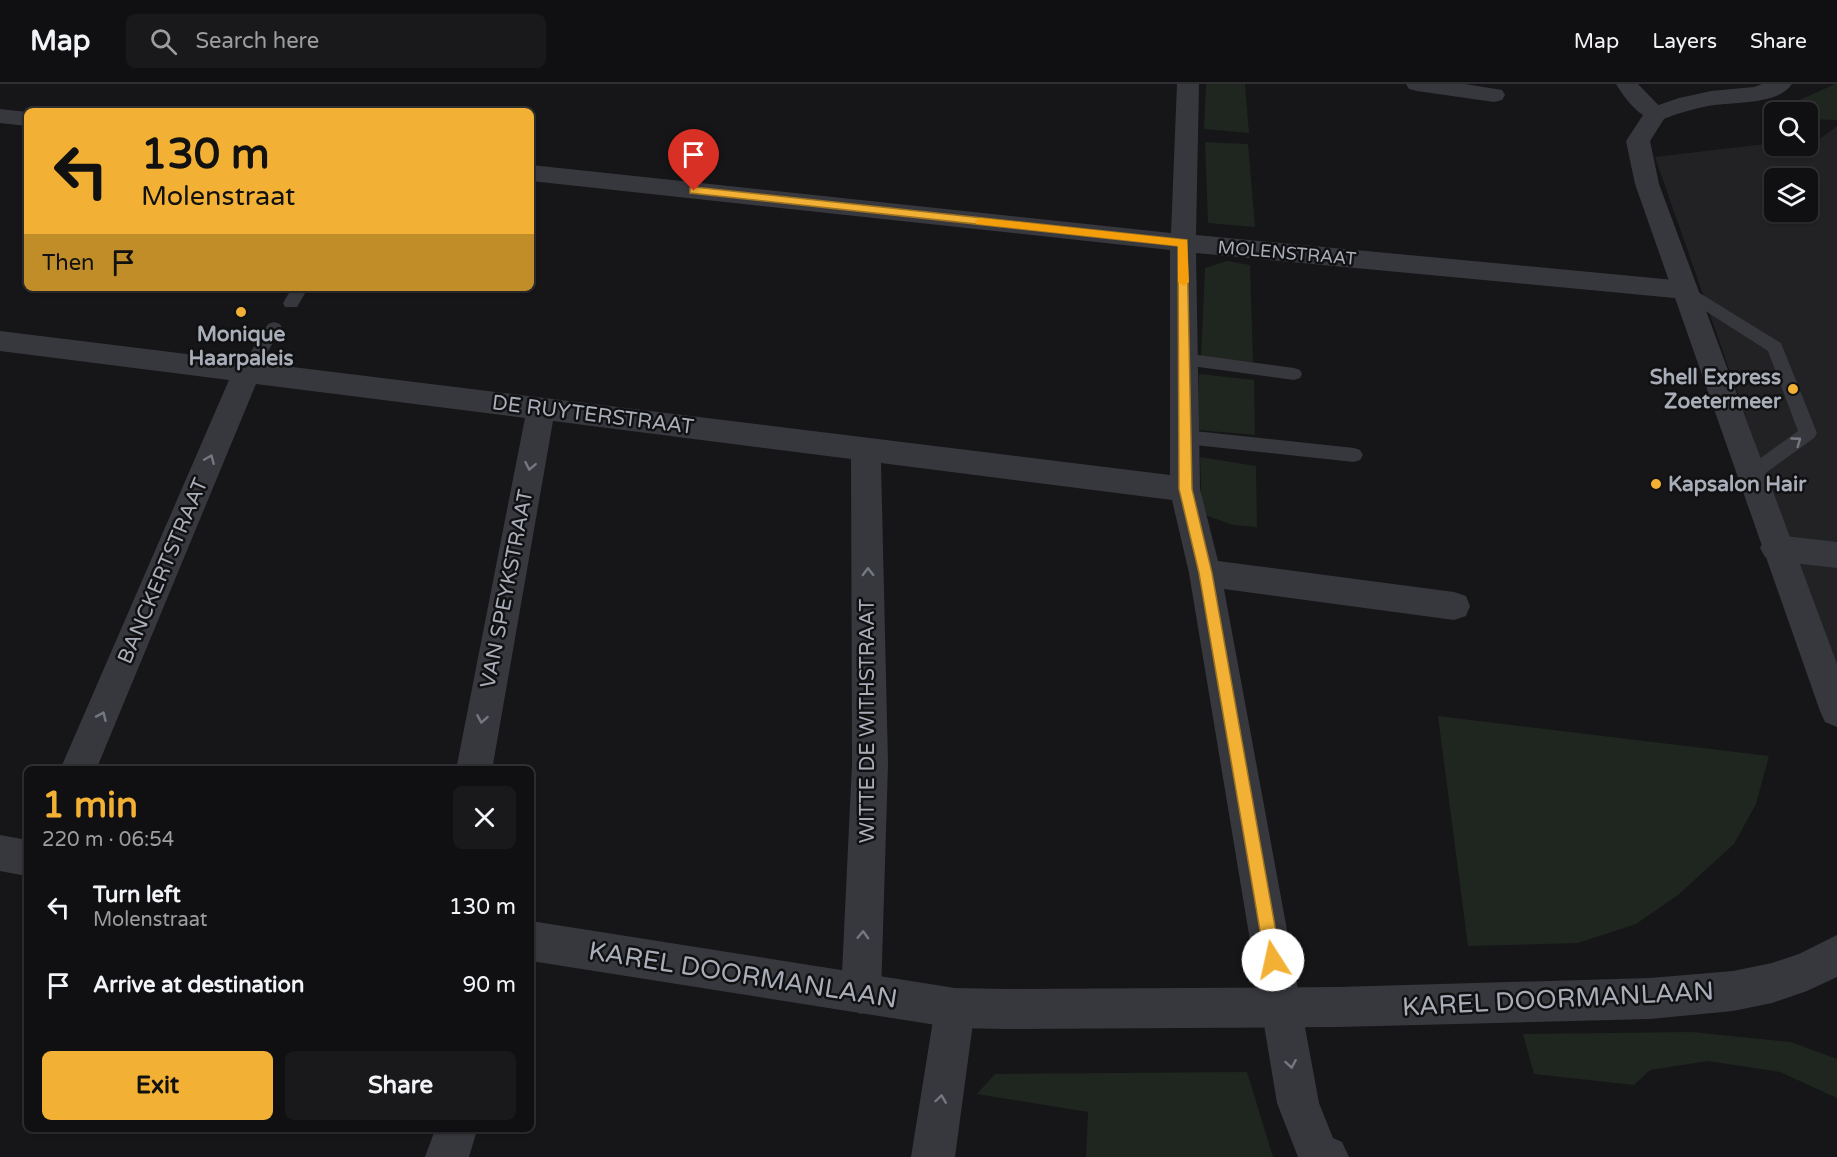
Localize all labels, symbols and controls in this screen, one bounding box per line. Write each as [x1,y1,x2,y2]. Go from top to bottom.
search box [126,14,546,68]
text: Map [30,24,90,58]
icon: search [147,25,180,58]
text: Search here [195,28,319,54]
text: Map [1574,29,1619,54]
text: Layers [1652,29,1717,54]
text: Share [1750,29,1807,54]
map controls [1764,102,1818,222]
button: search [1764,102,1818,156]
text: 130 m [141,129,270,180]
pin [668,129,719,191]
icon: left [42,132,120,210]
icon: arrive [677,138,710,171]
button: layers [1764,168,1818,222]
text: Molenstraat [141,180,295,213]
street label: MOLENSTRAAT [1217,236,1357,270]
icon: arrive [107,246,140,279]
text: Then [42,250,95,276]
marker: Monique Haarpaleis [234,305,248,319]
place label: Monique Haarpaleis [189,322,293,371]
place label: Shell Express Zoetermeer [1650,365,1782,414]
marker: Shell Express Zoetermeer [1786,382,1800,396]
street label: DE RUYTERSTRAAT [491,390,696,440]
one-way arrow [1791,437,1802,448]
one-way arrow [203,454,215,465]
one-way arrow [524,460,537,470]
place label: Kapsalon Hair [1668,472,1807,497]
street label: BANCKERTSTRAAT [113,474,214,668]
marker: Kapsalon Hair [1649,477,1663,491]
street label: VAN SPEYKSTRAAT [475,487,539,690]
one-way arrow [862,568,874,577]
street label: WITTE DE WITHSTRAAT [855,599,880,843]
one-way arrow [95,711,107,722]
one-way arrow [476,714,489,724]
text: 1 min [42,784,138,827]
button: close [453,786,516,849]
text: 220 m · 06:54 [42,828,174,852]
text: Turn left [93,882,181,908]
icon: left [42,891,75,924]
text: 130 m [449,894,516,920]
text: Molenstraat [93,908,207,932]
position arrow [1241,928,1305,992]
one-way arrow [857,931,869,940]
street label: KAREL DOORMANLAAN [586,935,900,1015]
icon: arrive [42,969,75,1002]
text: Arrive at destination [93,972,304,998]
text: 90 m [462,972,516,998]
street label: KAREL DOORMANLAAN [1401,975,1715,1023]
button: Exit [42,1051,273,1120]
button: Share [285,1051,516,1120]
one-way arrow [1284,1059,1297,1069]
one-way arrow [935,1094,947,1104]

